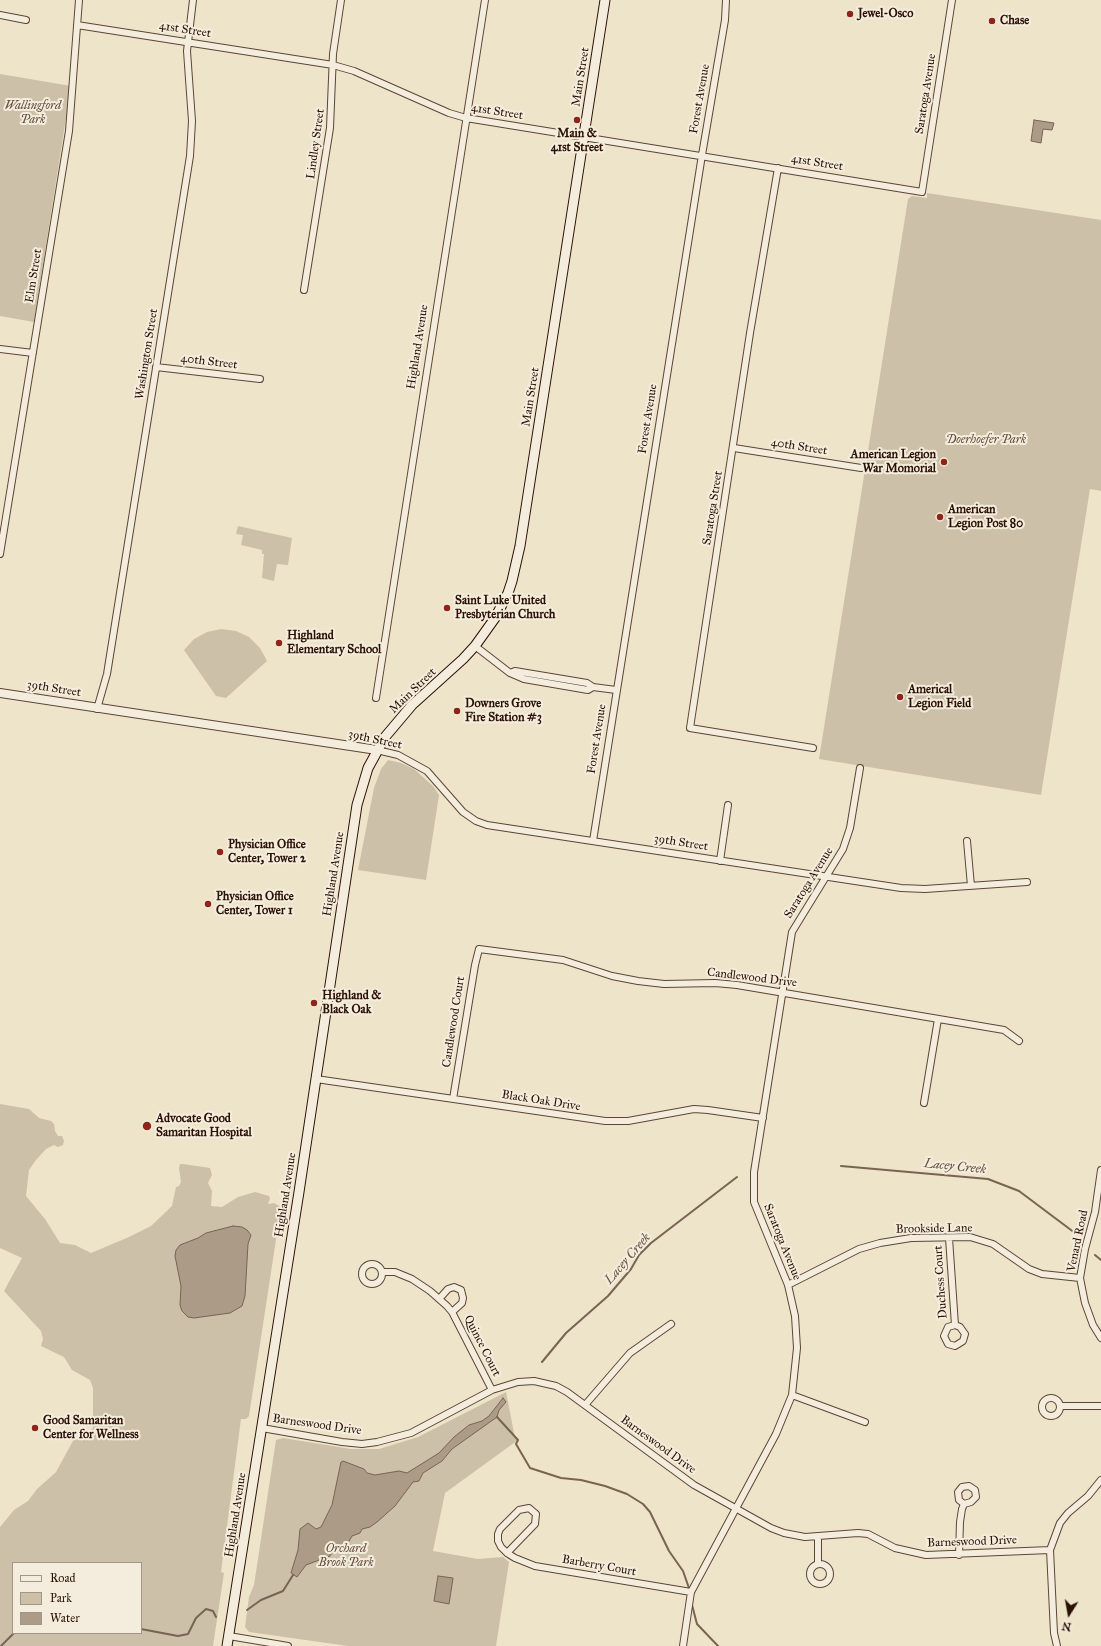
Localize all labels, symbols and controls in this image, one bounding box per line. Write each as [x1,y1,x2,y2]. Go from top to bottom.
place label: Jewel-Osco [858,7,913,21]
marker: Jewel-Osco [845,9,855,19]
place label: Chase [1000,14,1029,28]
marker: Chase [987,16,997,26]
street label: 41st Street [158,19,212,41]
street label: Main Street [569,46,593,108]
street label: Saratoga Avenue [913,53,939,135]
street label: Forest Avenue [687,63,713,135]
park label: Wallingford Park [5,99,61,127]
street label: 41st Street [470,101,524,123]
street label: Lindley Street [304,108,328,180]
marker: Main & 41st Street [572,115,582,125]
place label: Main & 41st Street [551,127,603,155]
street label: 41st Street [790,152,844,174]
street label: Elm Street [23,248,45,304]
street label: Highland Avenue [404,304,432,390]
street label: Washington Street [133,308,161,400]
street label: 40th Street [180,351,238,373]
street label: Main Street [519,366,543,428]
street label: Forest Avenue [635,383,661,455]
park label: Doerhoefer Park [946,433,1026,447]
street label: 40th Street [770,435,828,459]
place label: American Legion War Momorial [851,448,936,476]
marker: American Legion War Momorial [939,457,949,467]
street label: Saratoga Street [700,470,726,546]
place label: American Legion Post 80 [948,503,1023,531]
marker: American Legion Post 80 [935,512,945,522]
place label: Saint Luke United Presbyterian Church [455,594,555,622]
marker: Saint Luke United Presbyterian Church [442,603,452,613]
place label: Highland Elementary School [287,629,381,657]
marker: Highland Elementary School [274,638,284,648]
street label: Main Street [387,665,439,717]
street label: 39th Street [26,678,82,700]
place label: Americal Legion Field [908,683,971,711]
marker: Americal Legion Field [895,692,905,702]
place label: Downers Grove Fire Station #3 [465,697,542,725]
street label: Forest Avenue [584,703,610,775]
marker: Downers Grove Fire Station #3 [452,706,462,716]
street label: 39th Street [347,727,403,753]
street label: Highland Avenue [320,831,348,917]
street label: 39th Street [653,832,709,854]
place label: Physician Office Center, Tower 2 [228,838,306,866]
street label: Saratoga Avenue [781,845,837,921]
marker: Physician Office Center, Tower 2 [215,847,225,857]
place label: Physician Office Center, Tower 1 [216,890,294,918]
marker: Physician Office Center, Tower 1 [203,899,213,909]
street label: Candlewood Drive [706,965,798,991]
street label: Candlewood Court [440,975,468,1069]
place label: Highland & Black Oak [322,989,382,1017]
marker: Highland & Black Oak [309,998,319,1008]
street label: Black Oak Drive [501,1088,581,1114]
place label: Advocate Good Samaritan Hospital [156,1112,252,1140]
marker: Advocate Good Samaritan Hospital [141,1120,153,1132]
street label: Highland Avenue [272,1152,300,1238]
water label: Lacey Creek [923,1156,987,1178]
street label: Saratoga Avenue [760,1202,804,1282]
street label: Venard Road [1064,1209,1092,1273]
street label: Brookside Lane [895,1221,973,1237]
water label: Lacey Creek [602,1230,654,1288]
street label: Duchess Court [931,1245,951,1319]
street label: Quince Court [460,1313,504,1379]
street label: Barneswood Drive [272,1412,362,1438]
street label: Barneswood Drive [617,1413,699,1477]
place label: Good Samaritan Center for Wellness [43,1414,139,1442]
marker: Good Samaritan Center for Wellness [30,1423,40,1433]
street label: Highland Avenue [222,1472,250,1558]
street label: Barneswood Drive [927,1533,1017,1551]
park label: Orchard Brook Park [319,1542,373,1570]
street label: Barberry Court [561,1552,637,1580]
legend [12,1562,142,1634]
text: Road [50,1571,76,1585]
text: Park [50,1591,72,1605]
north arrow [1049,1594,1089,1634]
text: Water [50,1611,80,1625]
text: N [1061,1619,1072,1634]

